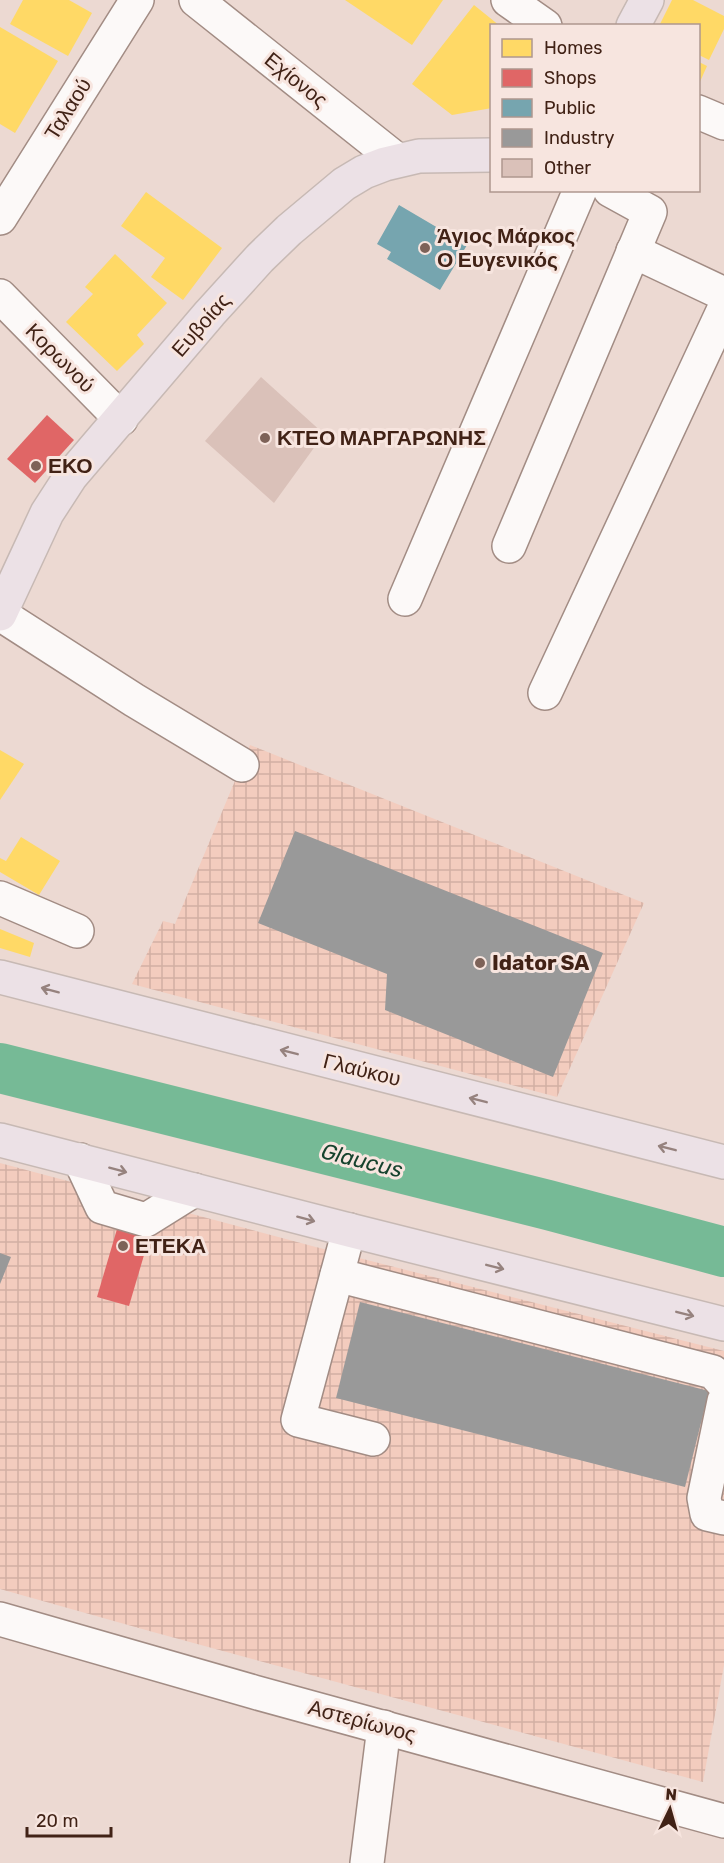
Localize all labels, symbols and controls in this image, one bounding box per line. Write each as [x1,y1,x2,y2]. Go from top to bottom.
legend [490,24,700,192]
text: Homes [544,37,602,59]
street label: Εχίονος [260,47,333,113]
text: Shops [544,67,596,89]
street label: Ταλαού [39,73,96,144]
text: Public [544,97,596,119]
text: Industry [544,127,614,149]
text: Other [544,157,591,179]
place label: Άγιος Μάρκος Ο Ευγενικός [437,223,575,272]
marker: Άγιος Μάρκος Ο Ευγενικός [418,241,432,255]
street label: Ευβοίας [166,288,235,362]
street label: Κορωνού [21,318,100,397]
place label: ΚΤΕΟ ΜΑΡΓΑΡΩΝΗΣ [277,425,486,450]
marker: ΚΤΕΟ ΜΑΡΓΑΡΩΝΗΣ [258,431,272,445]
place label: ΕΚΟ [48,453,93,478]
marker: ΕΚΟ [29,459,43,473]
place label: Idator SA [492,950,589,975]
marker: Idator SA [473,956,487,970]
one-way arrow [40,984,59,996]
one-way arrow [280,1045,299,1057]
street label: Γλαύκου [321,1048,403,1091]
one-way arrow [469,1093,488,1105]
water label: Glaucus [318,1137,405,1184]
one-way arrow [658,1141,677,1153]
one-way arrow [108,1165,127,1176]
one-way arrow [297,1214,316,1225]
place label: ΕΤΕΚΑ [135,1233,206,1258]
marker: ΕΤΕΚΑ [116,1239,130,1253]
one-way arrow [486,1261,505,1273]
one-way arrow [675,1309,694,1321]
street label: Αστερίωνος [306,1694,418,1747]
north arrow [640,1779,700,1839]
text: N [665,1785,678,1805]
scale bar [27,1800,111,1838]
text: 20 m [36,1810,78,1832]

